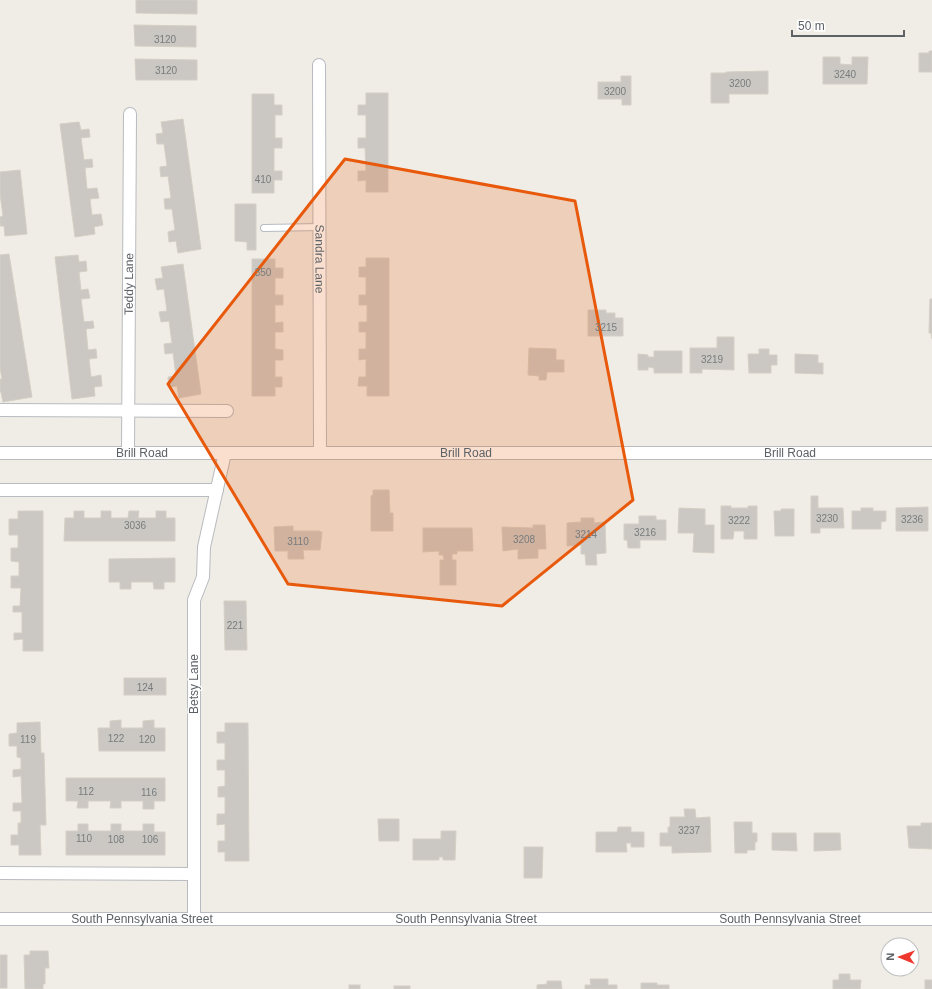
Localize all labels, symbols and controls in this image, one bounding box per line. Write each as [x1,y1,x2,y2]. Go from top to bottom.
scale bar [792,12,904,38]
text: 50 m [798,19,825,33]
house number: 3120 [154,34,177,45]
house number: 3120 [155,65,178,76]
house number: 3240 [834,69,857,80]
house number: 3200 [729,78,752,89]
house number: 3200 [604,86,627,97]
house number: 410 [255,174,272,185]
street label: Sandra Lane [312,225,327,294]
street label: Teddy Lane [122,253,136,315]
house number: 350 [255,267,272,278]
house number: 3215 [595,322,618,333]
house number: 3219 [701,354,724,365]
street label: Brill Road [116,446,168,460]
street label: Brill Road [440,446,492,460]
street label: Brill Road [764,446,816,460]
house number: 3230 [816,513,839,524]
house number: 3236 [901,514,924,525]
house number: 3222 [728,515,751,526]
house number: 3036 [124,520,147,531]
house number: 3216 [634,527,657,538]
house number: 3214 [575,529,598,540]
house number: 3208 [513,534,536,545]
house number: 3110 [287,536,309,547]
house number: 221 [227,620,244,631]
street label: Betsy Lane [187,654,201,714]
house number: 124 [137,682,154,693]
house number: 122 [108,733,125,744]
house number: 119 [20,734,36,745]
house number: 120 [139,734,156,745]
house number: 112 [78,786,94,797]
house number: 116 [141,787,157,798]
house number: 3237 [678,825,701,836]
house number: 110 [76,833,92,844]
house number: 108 [108,834,125,845]
house number: 106 [142,834,159,845]
street label: South Pennsylvania Street [71,912,213,926]
street label: South Pennsylvania Street [395,912,537,926]
street label: South Pennsylvania Street [719,912,861,926]
north arrow [880,937,920,977]
text: N [884,953,896,961]

